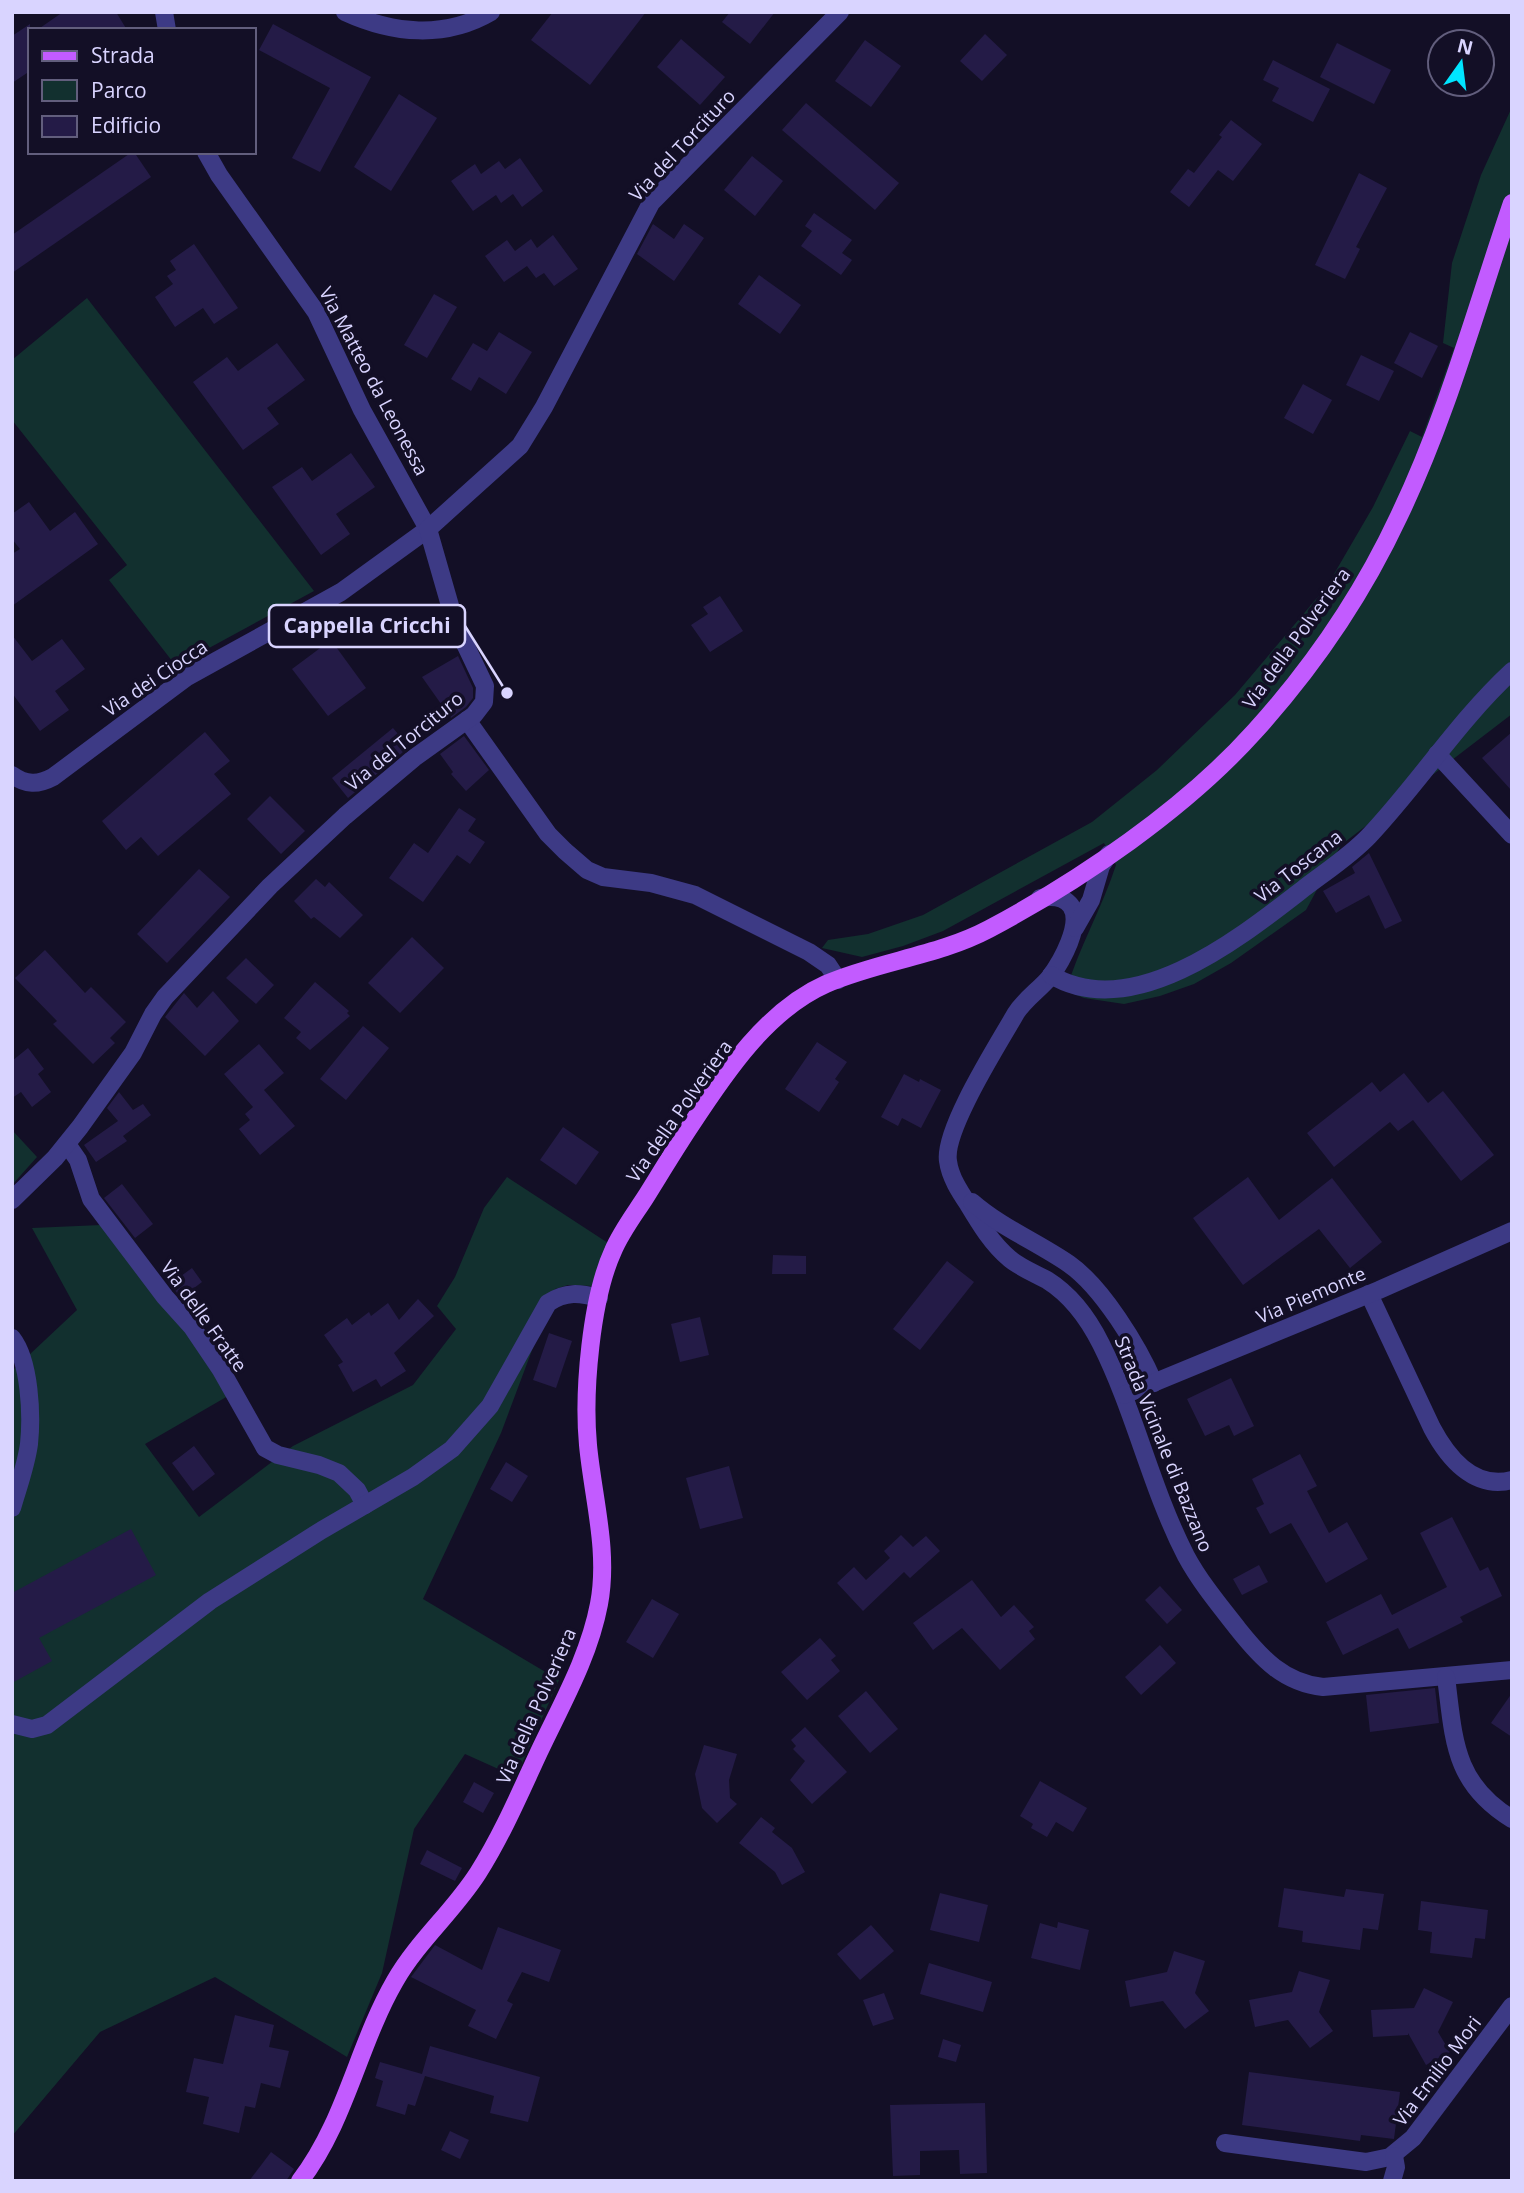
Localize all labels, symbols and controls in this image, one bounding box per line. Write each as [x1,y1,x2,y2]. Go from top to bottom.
legend [28,28,256,154]
north arrow [1426,28,1496,98]
text: N [1454,32,1476,61]
text: Strada [91,41,155,69]
text: Parco [91,76,147,104]
street label: Via del Torcituro [623,83,741,207]
text: Edificio [91,111,161,139]
street label: Via Matteo da Leonessa [313,282,435,480]
street label: Via della Polveriera [1236,562,1356,714]
callout: Cappella Cricchi [269,605,465,647]
text: Cappella Cricchi [283,611,451,639]
street label: Via dei Ciocca [98,634,212,722]
street label: Via del Torcituro [340,685,468,797]
street label: Via Toscana [1249,824,1347,908]
street label: Via della Polveriera [620,1035,738,1187]
street label: Via delle Fratte [155,1255,253,1377]
street label: Via Piemonte [1252,1260,1370,1330]
street label: Strada Vicinale di Bazzano [1109,1332,1219,1556]
street label: Via della Polveriera [490,1624,582,1788]
street label: Via Emilio Mori [1387,2011,1487,2131]

